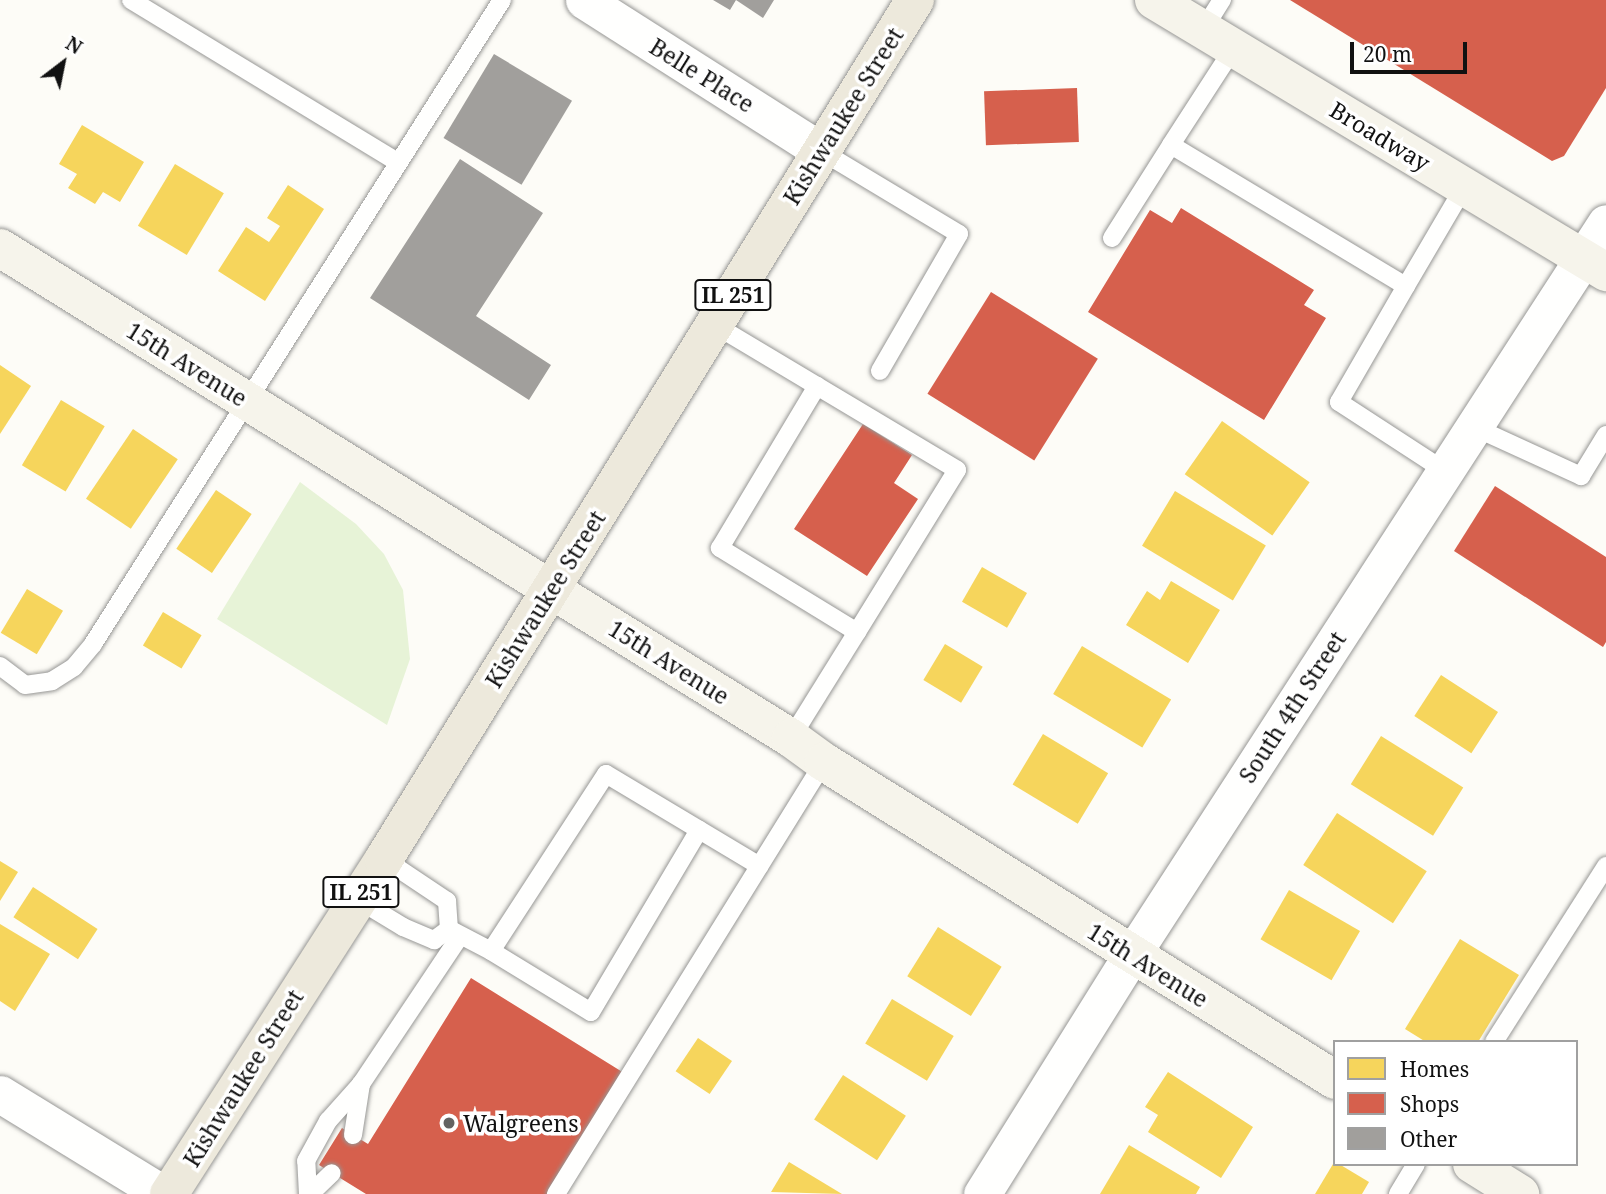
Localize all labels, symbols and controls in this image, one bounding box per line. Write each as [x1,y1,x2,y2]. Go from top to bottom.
street label: Kishwaukee Street [777,22,909,210]
north arrow [28,28,98,98]
scale bar [1354,28,1471,72]
text: N [61,30,87,60]
street label: Belle Place [645,32,759,118]
text: 20 m [1363,40,1412,68]
street label: Broadway [1325,95,1435,177]
road number: IL 251 [693,278,773,312]
street label: 15th Avenue [122,316,252,412]
street label: Kishwaukee Street [479,505,611,693]
street label: 15th Avenue [604,614,734,710]
street label: South 4th Street [1233,626,1351,788]
road number: IL 251 [321,874,401,910]
street label: 15th Avenue [1083,917,1213,1013]
street label: Kishwaukee Street [177,984,309,1172]
legend [1333,1040,1578,1166]
text: Homes [1400,1055,1469,1083]
text: Shops [1400,1090,1459,1118]
place label: Walgreens [463,1109,579,1137]
marker: Walgreens [441,1115,457,1131]
text: Other [1400,1125,1457,1153]

